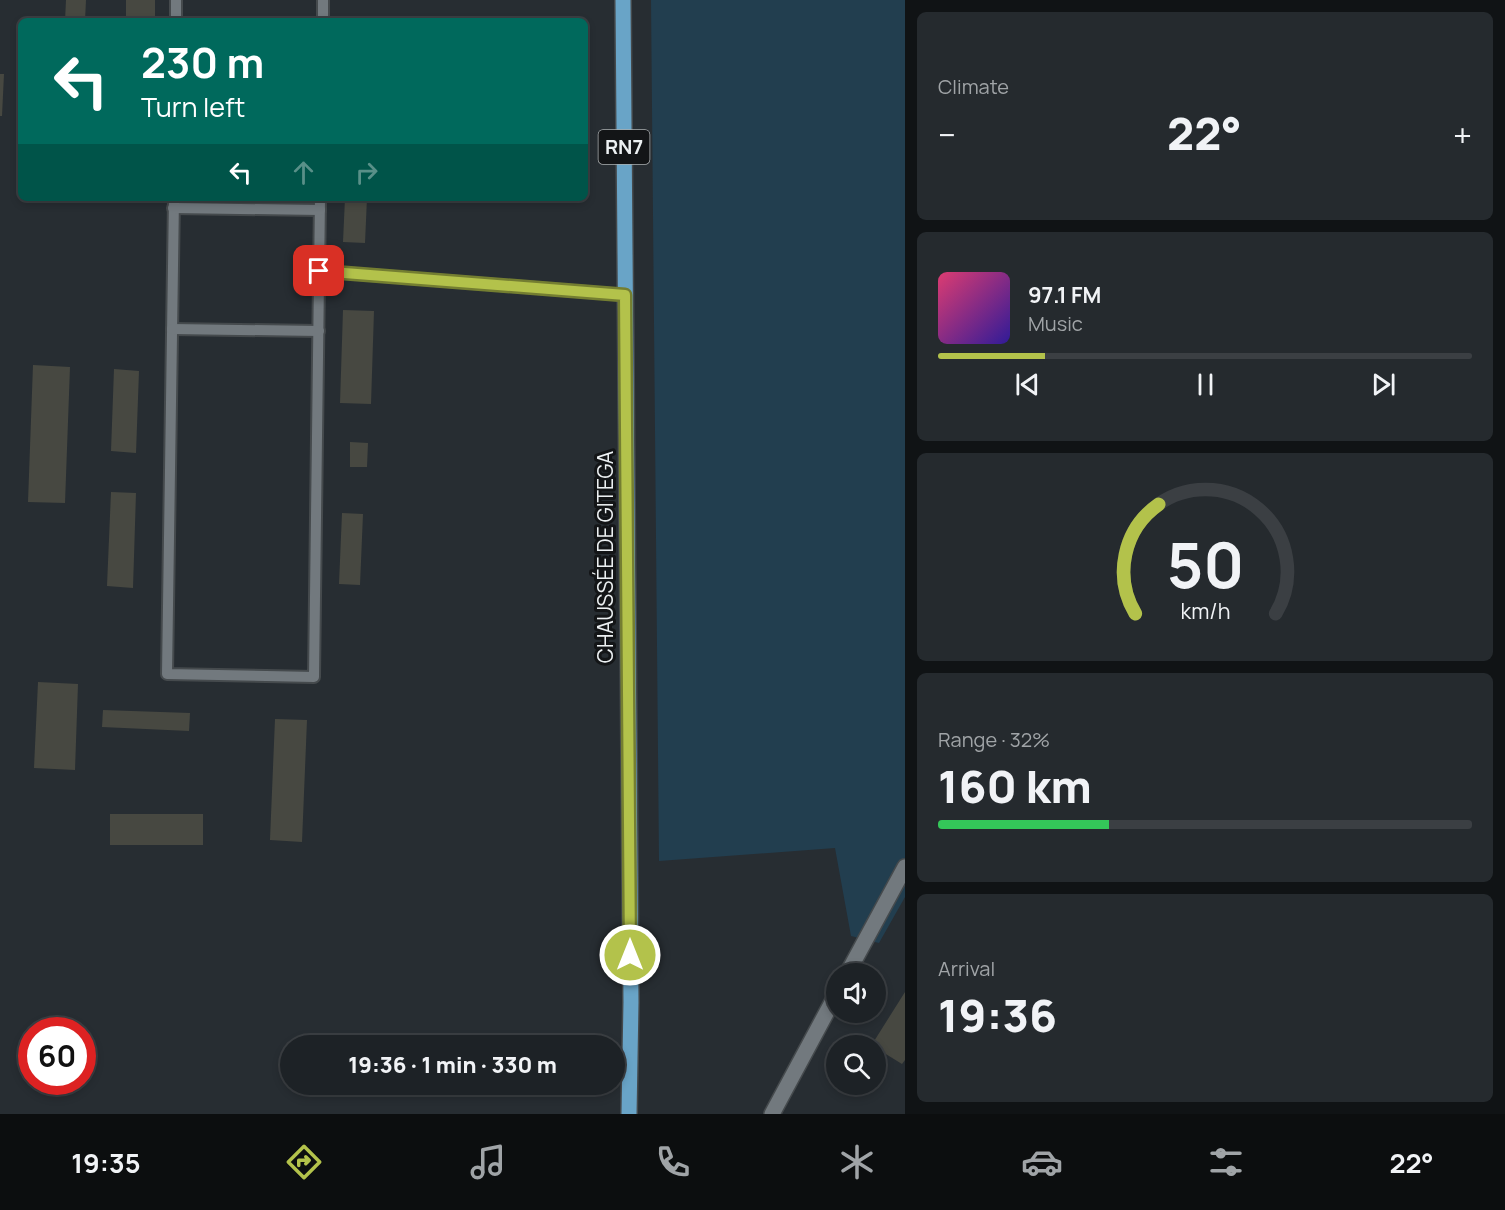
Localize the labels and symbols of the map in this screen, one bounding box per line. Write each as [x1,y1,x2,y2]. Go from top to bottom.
road number: RN7 [598,130,650,164]
pin [293,245,344,296]
street label: CHAUSSÉE DE GITEGA [591,451,619,663]
position arrow [598,923,662,987]
speed limit sign: 60 [18,1017,96,1095]

